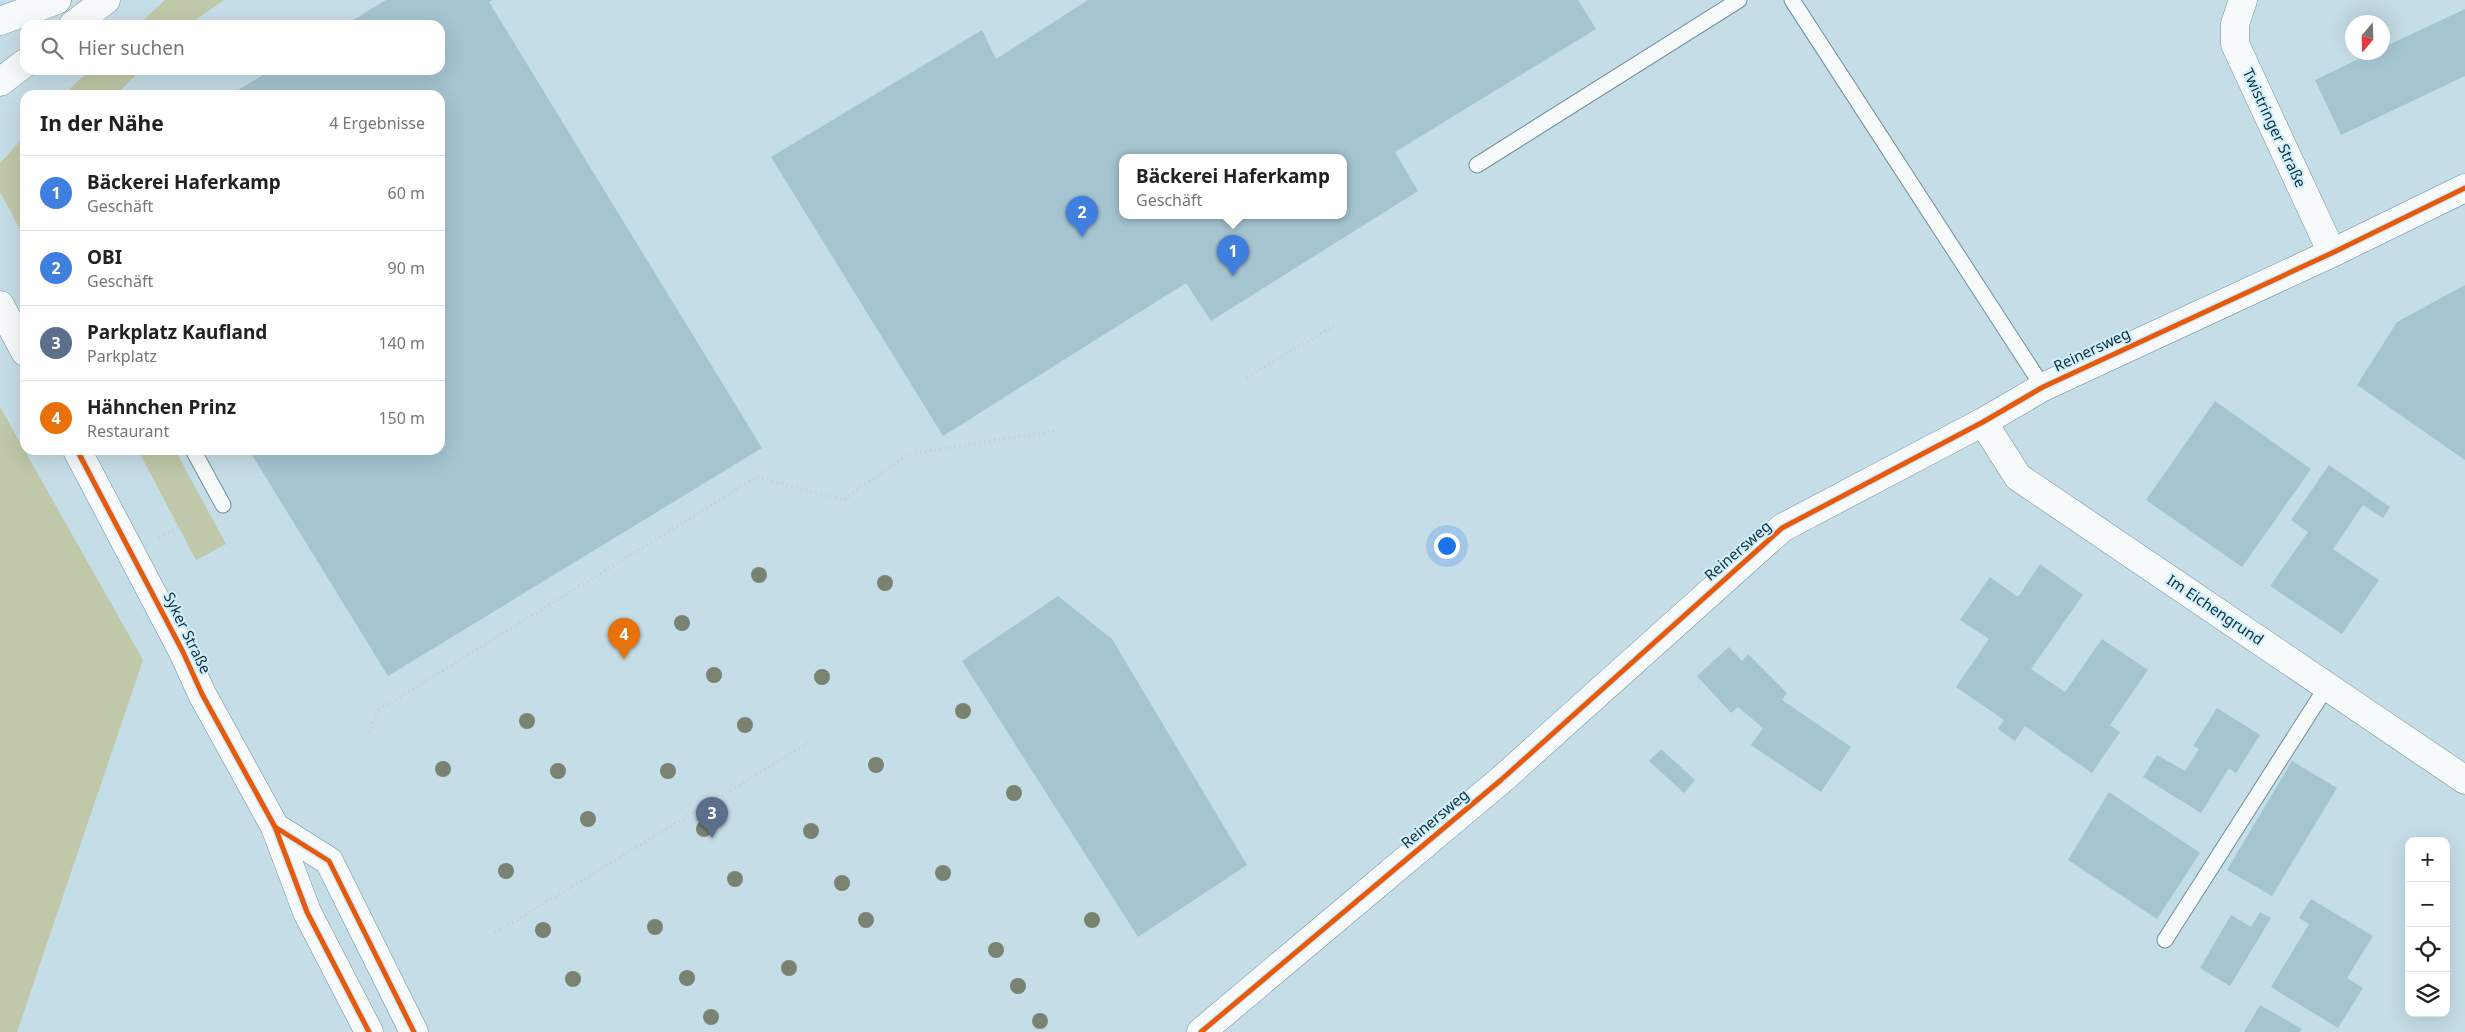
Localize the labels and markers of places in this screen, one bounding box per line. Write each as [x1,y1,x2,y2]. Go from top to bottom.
pin: 2 [1066,196,1098,237]
pin: 1 [1217,235,1249,276]
pin: 4 [608,618,640,659]
pin: 3 [696,797,728,838]

